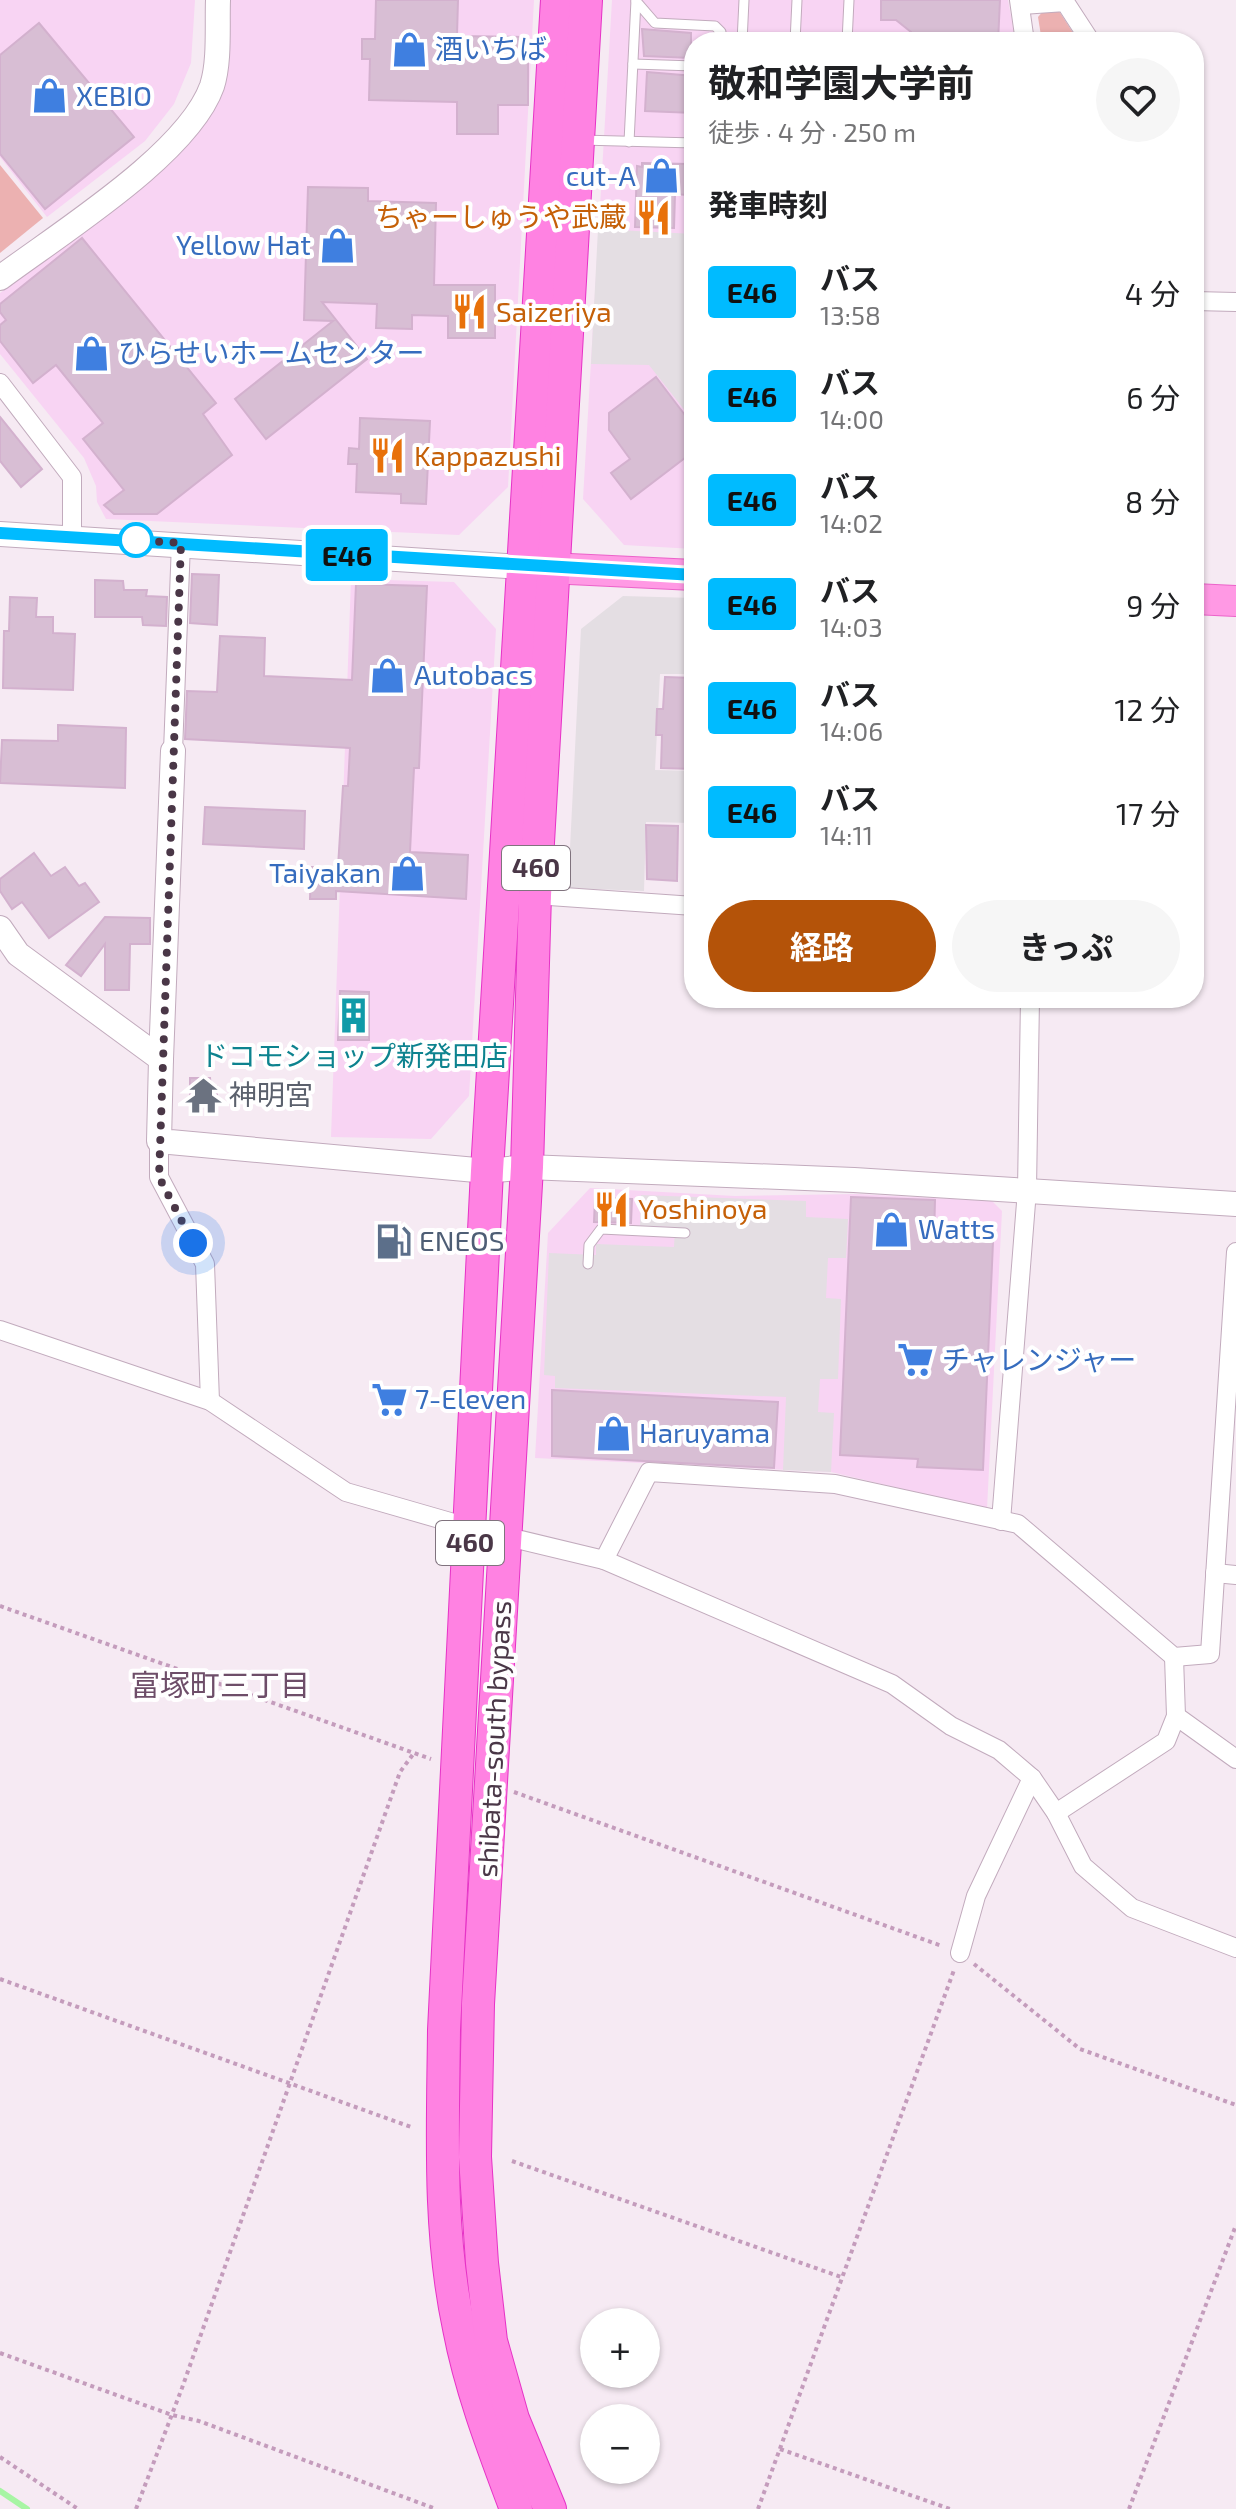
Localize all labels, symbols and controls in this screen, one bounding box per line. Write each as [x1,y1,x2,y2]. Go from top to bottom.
shop icon: 酒いちば [390,30,428,68]
place label: 酒いちば [435,31,547,65]
button: heart [1096,58,1180,142]
text: 敬和学園大学前 [708,59,974,105]
shop icon: XEBIO [31,77,69,115]
place label: XEBIO [76,78,152,112]
text: 徒歩 · 4 分 · 250 m [708,116,916,147]
shop icon: cut-A [643,157,681,195]
place label: cut-A [566,158,637,192]
text: 発車時刻 [708,186,828,222]
restaurant icon: ちゃーしゅうや武蔵 [634,198,672,236]
place label: ちゃーしゅうや武蔵 [375,199,627,233]
shop icon: Yellow Hat [318,226,356,264]
place label: Yellow Hat [176,227,311,261]
text: バス [820,260,880,296]
text: E46 [727,275,777,309]
text: 4 分 [1125,275,1180,311]
restaurant icon: Saizeriya [451,293,489,331]
place label: Saizeriya [496,294,612,328]
text: 13:58 [820,299,881,330]
shop icon: ひらせいホームセンター [73,334,111,372]
place label: ひらせいホームセンター [118,335,425,369]
text: バス [820,364,880,400]
text: E46 [727,379,777,413]
text: 6 分 [1126,379,1180,415]
text: 14:00 [820,403,884,434]
restaurant icon: Kappazushi [369,437,407,475]
place label: Kappazushi [414,438,561,472]
text: バス [820,468,880,504]
text: E46 [727,483,777,517]
text: 8 分 [1125,483,1180,519]
text: 14:02 [820,507,883,538]
unlabelled marker [119,523,153,557]
line badge: E46 [301,529,393,581]
text: E46 [322,538,372,572]
text: バス [820,572,880,608]
text: E46 [727,587,777,621]
text: 9 分 [1126,587,1180,623]
text: 14:03 [820,611,883,642]
shop icon: Autobacs [369,656,407,694]
place label: Autobacs [414,657,533,691]
text: バス [820,676,880,712]
text: E46 [727,691,777,725]
text: 12 分 [1115,691,1180,727]
text: 14:06 [820,715,883,746]
text: バス [820,780,880,816]
text: E46 [727,795,777,829]
text: 17 分 [1116,795,1180,831]
text: 14:11 [820,819,873,850]
road number: 460 [502,846,570,890]
shop icon: Taiyakan [388,854,426,892]
place label: Taiyakan [269,855,381,889]
button: 経路 [708,900,936,992]
button: きっぷ [952,900,1180,992]
building icon: ドコモショップ新発田店 [335,997,373,1035]
place label: ドコモショップ新発田店 [200,1038,508,1072]
temple icon: 神明宮 [184,1076,222,1114]
place label: 神明宮 [229,1077,313,1111]
restaurant icon: Yoshinoya [593,1190,631,1228]
place label: Yoshinoya [638,1191,767,1225]
shop icon: Watts [873,1210,911,1248]
place label: Watts [918,1211,995,1245]
fuel station icon: ENEOS [374,1222,412,1260]
your location [173,1223,213,1263]
place label: ENEOS [419,1223,504,1257]
supermarket icon: チャレンジャー [897,1341,935,1379]
place label: チャレンジャー [942,1342,1136,1376]
supermarket icon: 7-Eleven [370,1380,408,1418]
place label: 7-Eleven [415,1381,526,1415]
shop icon: Haruyama [594,1414,632,1452]
place label: Haruyama [639,1415,770,1449]
road number: 460 [436,1521,504,1565]
street label: shibata-south bypass [469,1600,517,1878]
district label: 富塚町三丁目 [130,1666,310,1702]
map controls [580,2308,660,2484]
button: + [580,2308,660,2388]
button: − [580,2404,660,2484]

